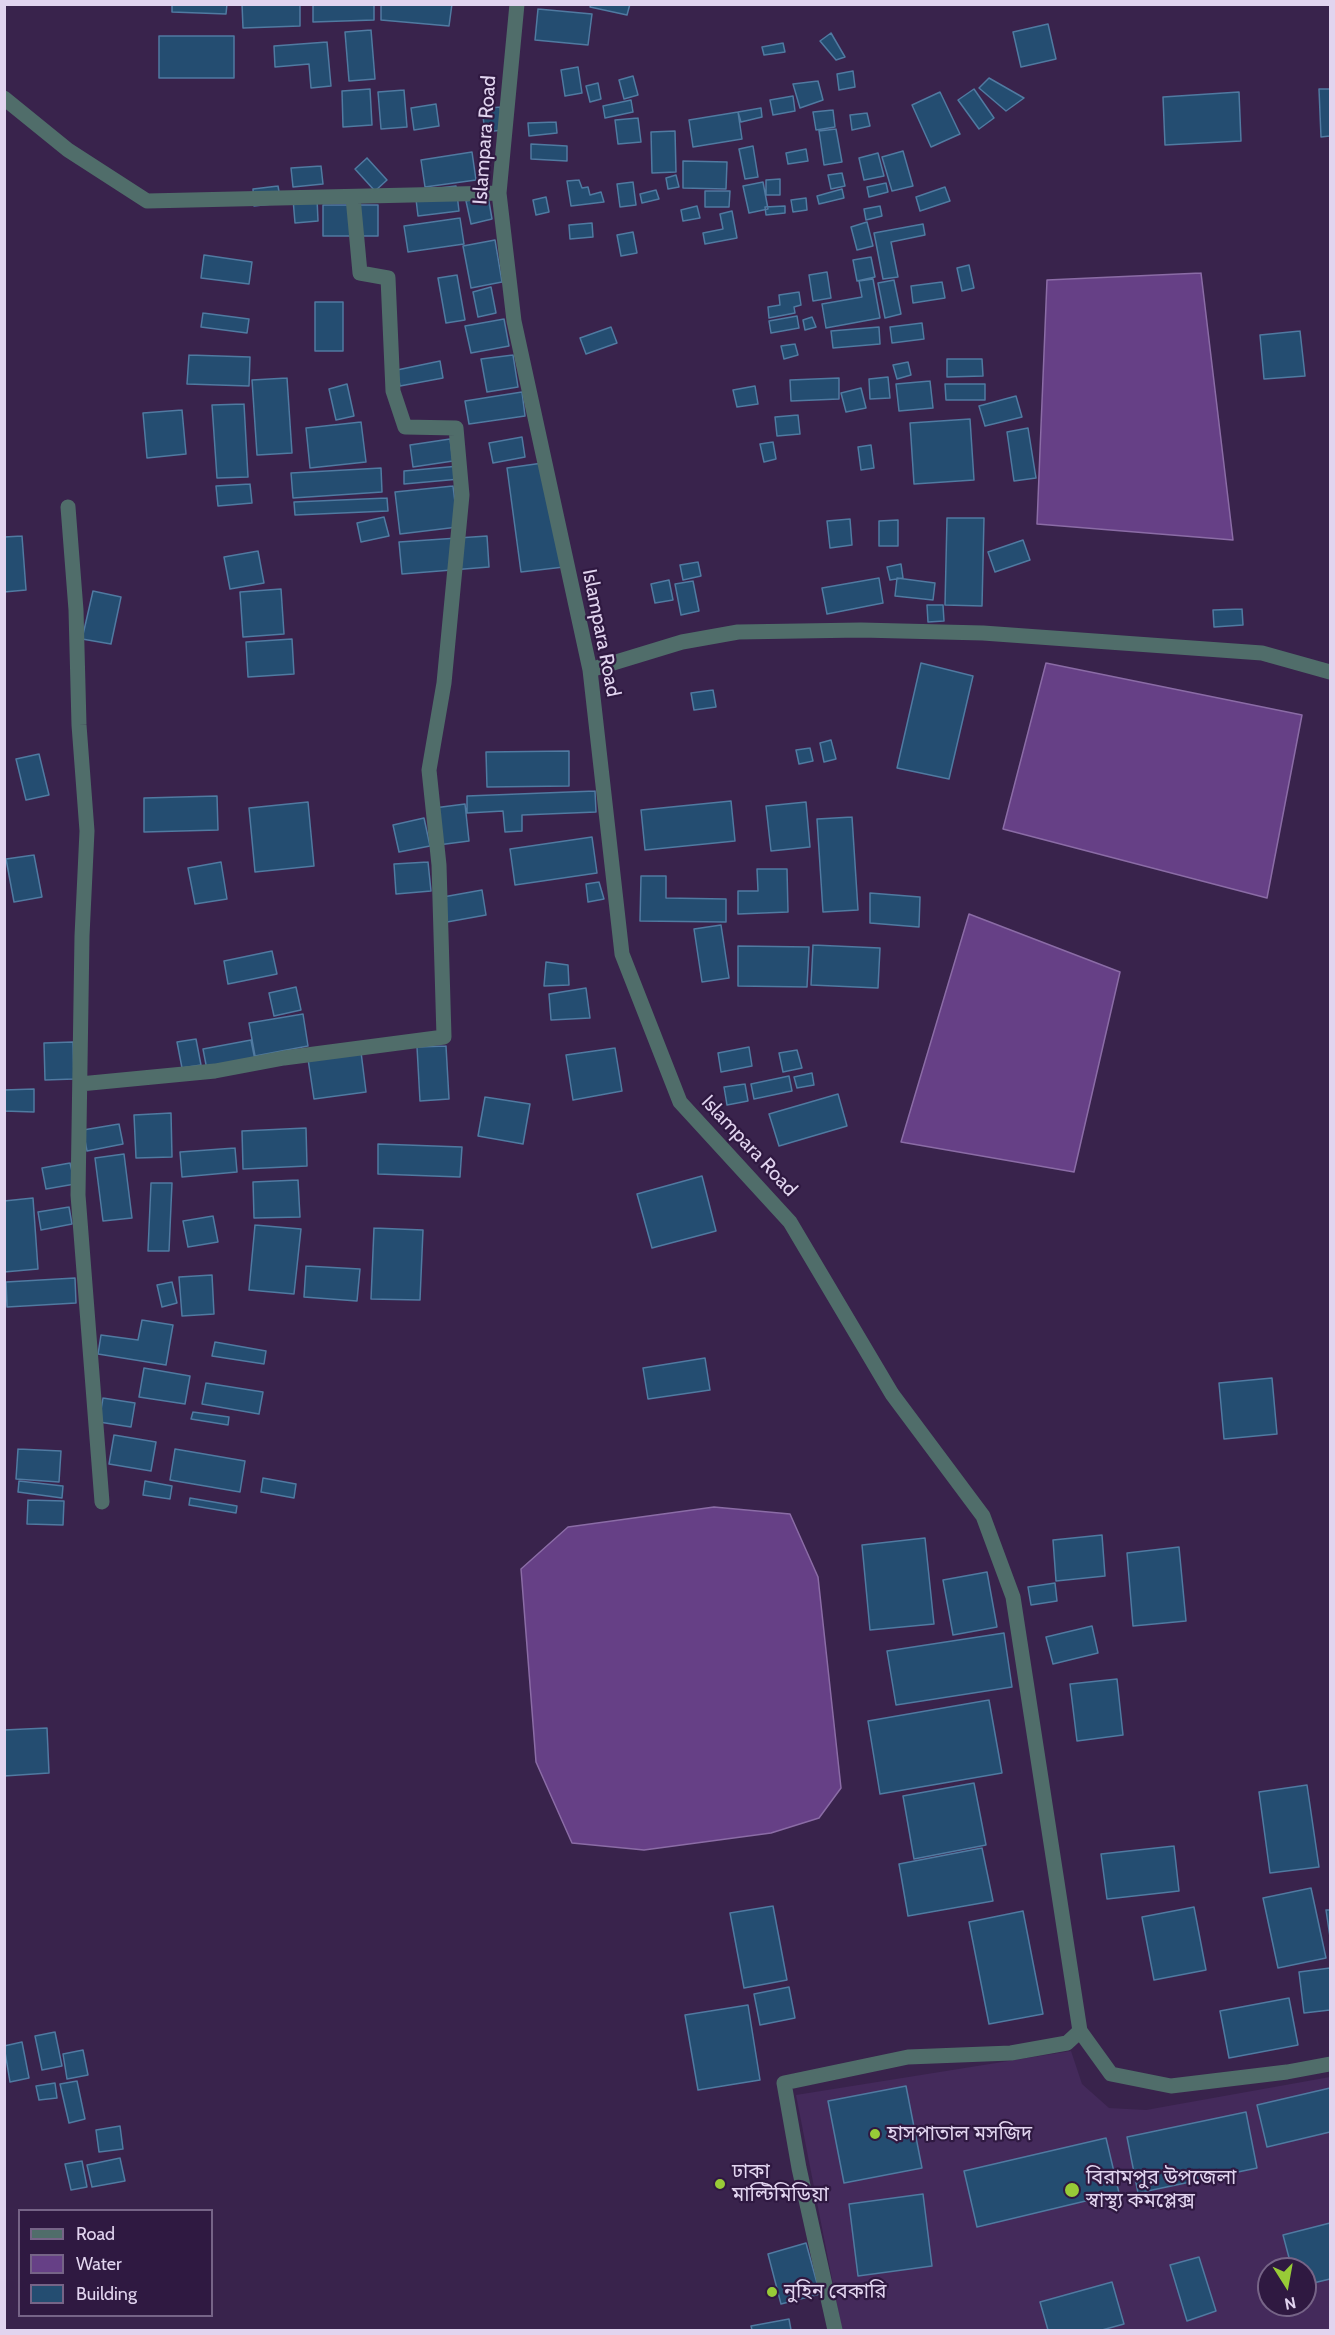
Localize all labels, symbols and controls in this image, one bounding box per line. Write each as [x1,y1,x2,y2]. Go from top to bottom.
street label: Islampara Road [469,75,501,205]
street label: Islampara Road [577,567,625,699]
street label: Islampara Road [696,1090,802,1202]
place label: হাসপাতাল মসজিদ [887,2122,1032,2146]
marker: হাসপাতাল মসজিদ [868,2127,882,2141]
place label: ঢাকা মাল্টিমিডিয়া [732,2160,829,2207]
place label: বিরামপুর উপজেলা স্বাস্থ্য কমপ্লেক্স [1086,2166,1236,2213]
marker: ঢাকা মাল্টিমিডিয়া [713,2177,727,2191]
marker: বিরামপুর উপজেলা স্বাস্থ্য কমপ্লেক্স [1063,2181,1081,2199]
legend [18,2209,213,2317]
text: Road [76,2223,115,2245]
text: Water [76,2253,122,2275]
north arrow [1257,2257,1317,2317]
place label: নুহিন বেকারি [784,2280,886,2304]
text: Building [76,2283,137,2305]
marker: নুহিন বেকারি [765,2285,779,2299]
text: N [1283,2293,1298,2314]

